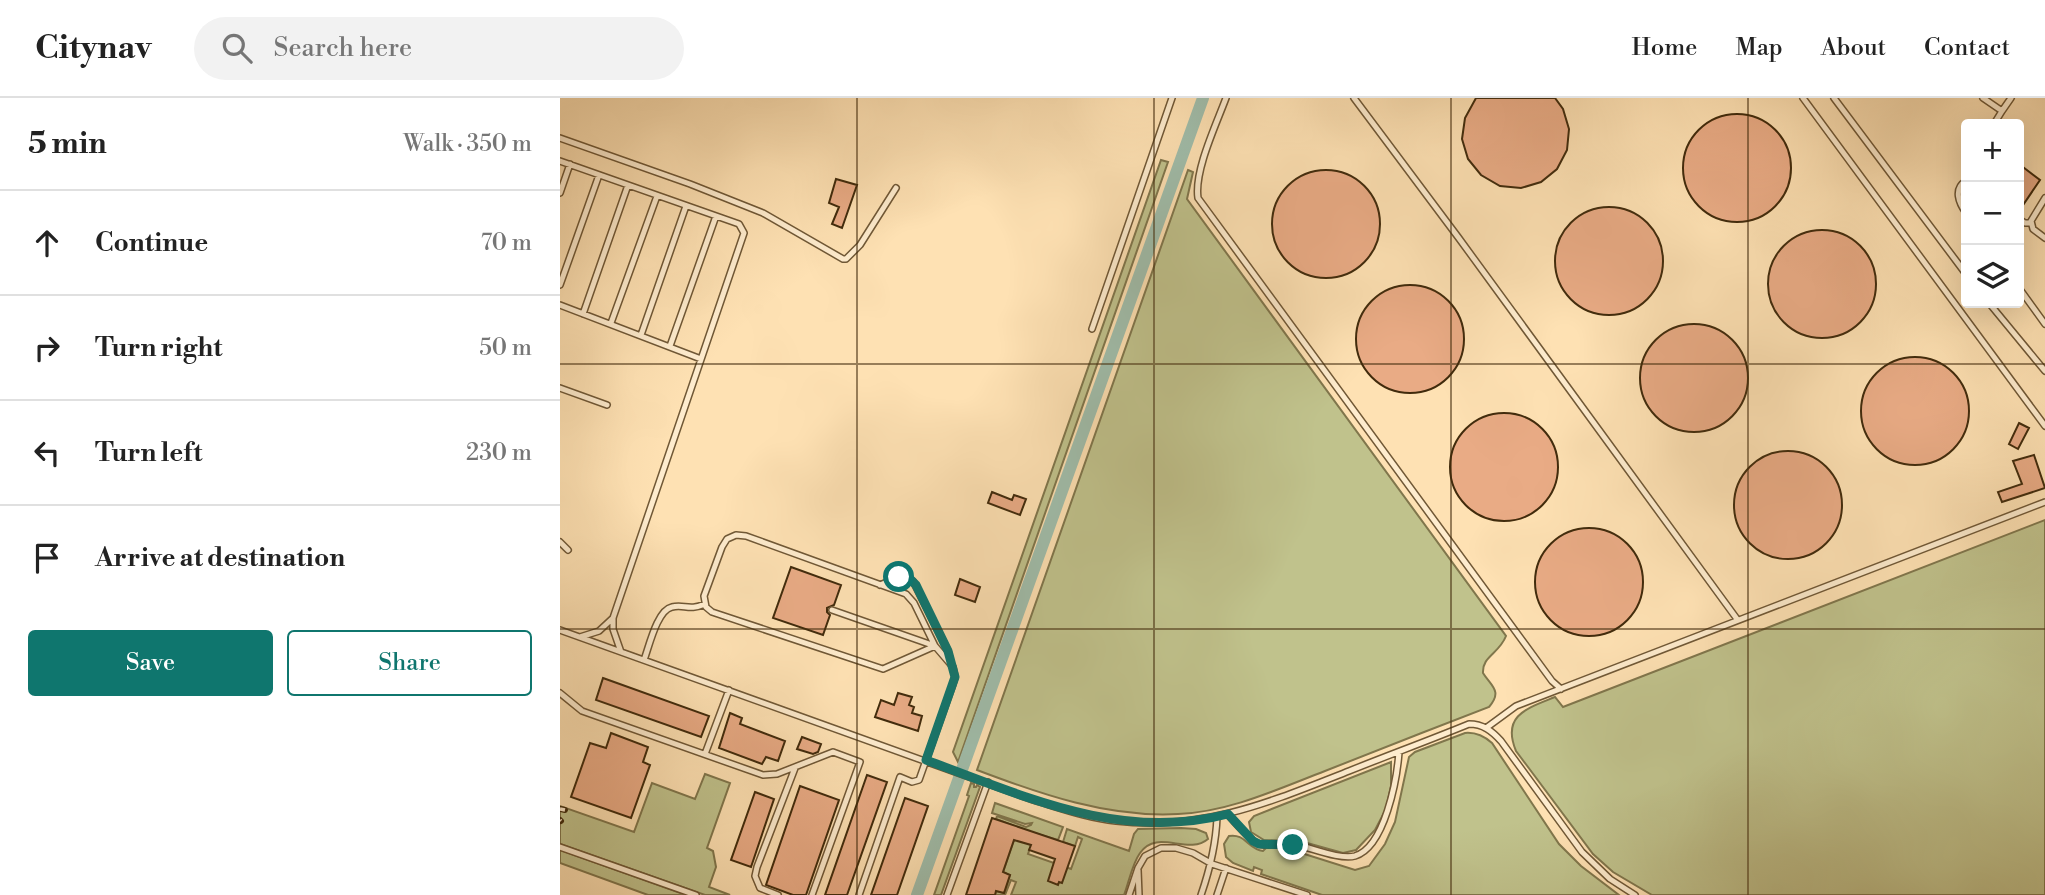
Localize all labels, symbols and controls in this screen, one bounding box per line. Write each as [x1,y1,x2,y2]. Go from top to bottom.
search box [194,17,684,80]
text: Citynav [35,28,152,69]
icon: search [218,29,256,67]
text: Search here [274,32,412,64]
text: Home [1632,33,1697,63]
text: Map [1735,33,1783,63]
text: About [1821,33,1886,63]
text: Contact [1924,33,2010,63]
map controls [1961,119,2024,308]
button: + [1961,119,2024,182]
text: 5 min [28,125,107,163]
text: Walk · 350 m [403,130,532,158]
button: − [1961,182,2024,245]
icon: ahead [28,224,66,262]
text: Continue [95,227,208,259]
text: 70 m [481,229,532,257]
button: layers [1961,245,2024,308]
icon: right [28,329,66,367]
text: Turn right [95,332,223,364]
text: 50 m [479,334,532,362]
icon: left [28,434,66,472]
text: Turn left [95,437,203,469]
text: 230 m [466,439,532,467]
icon: arrive [28,539,66,577]
text: Arrive at destination [95,542,345,574]
route start [883,561,914,592]
button: Save [28,630,273,696]
button: Share [287,630,532,696]
route end [1277,829,1308,860]

